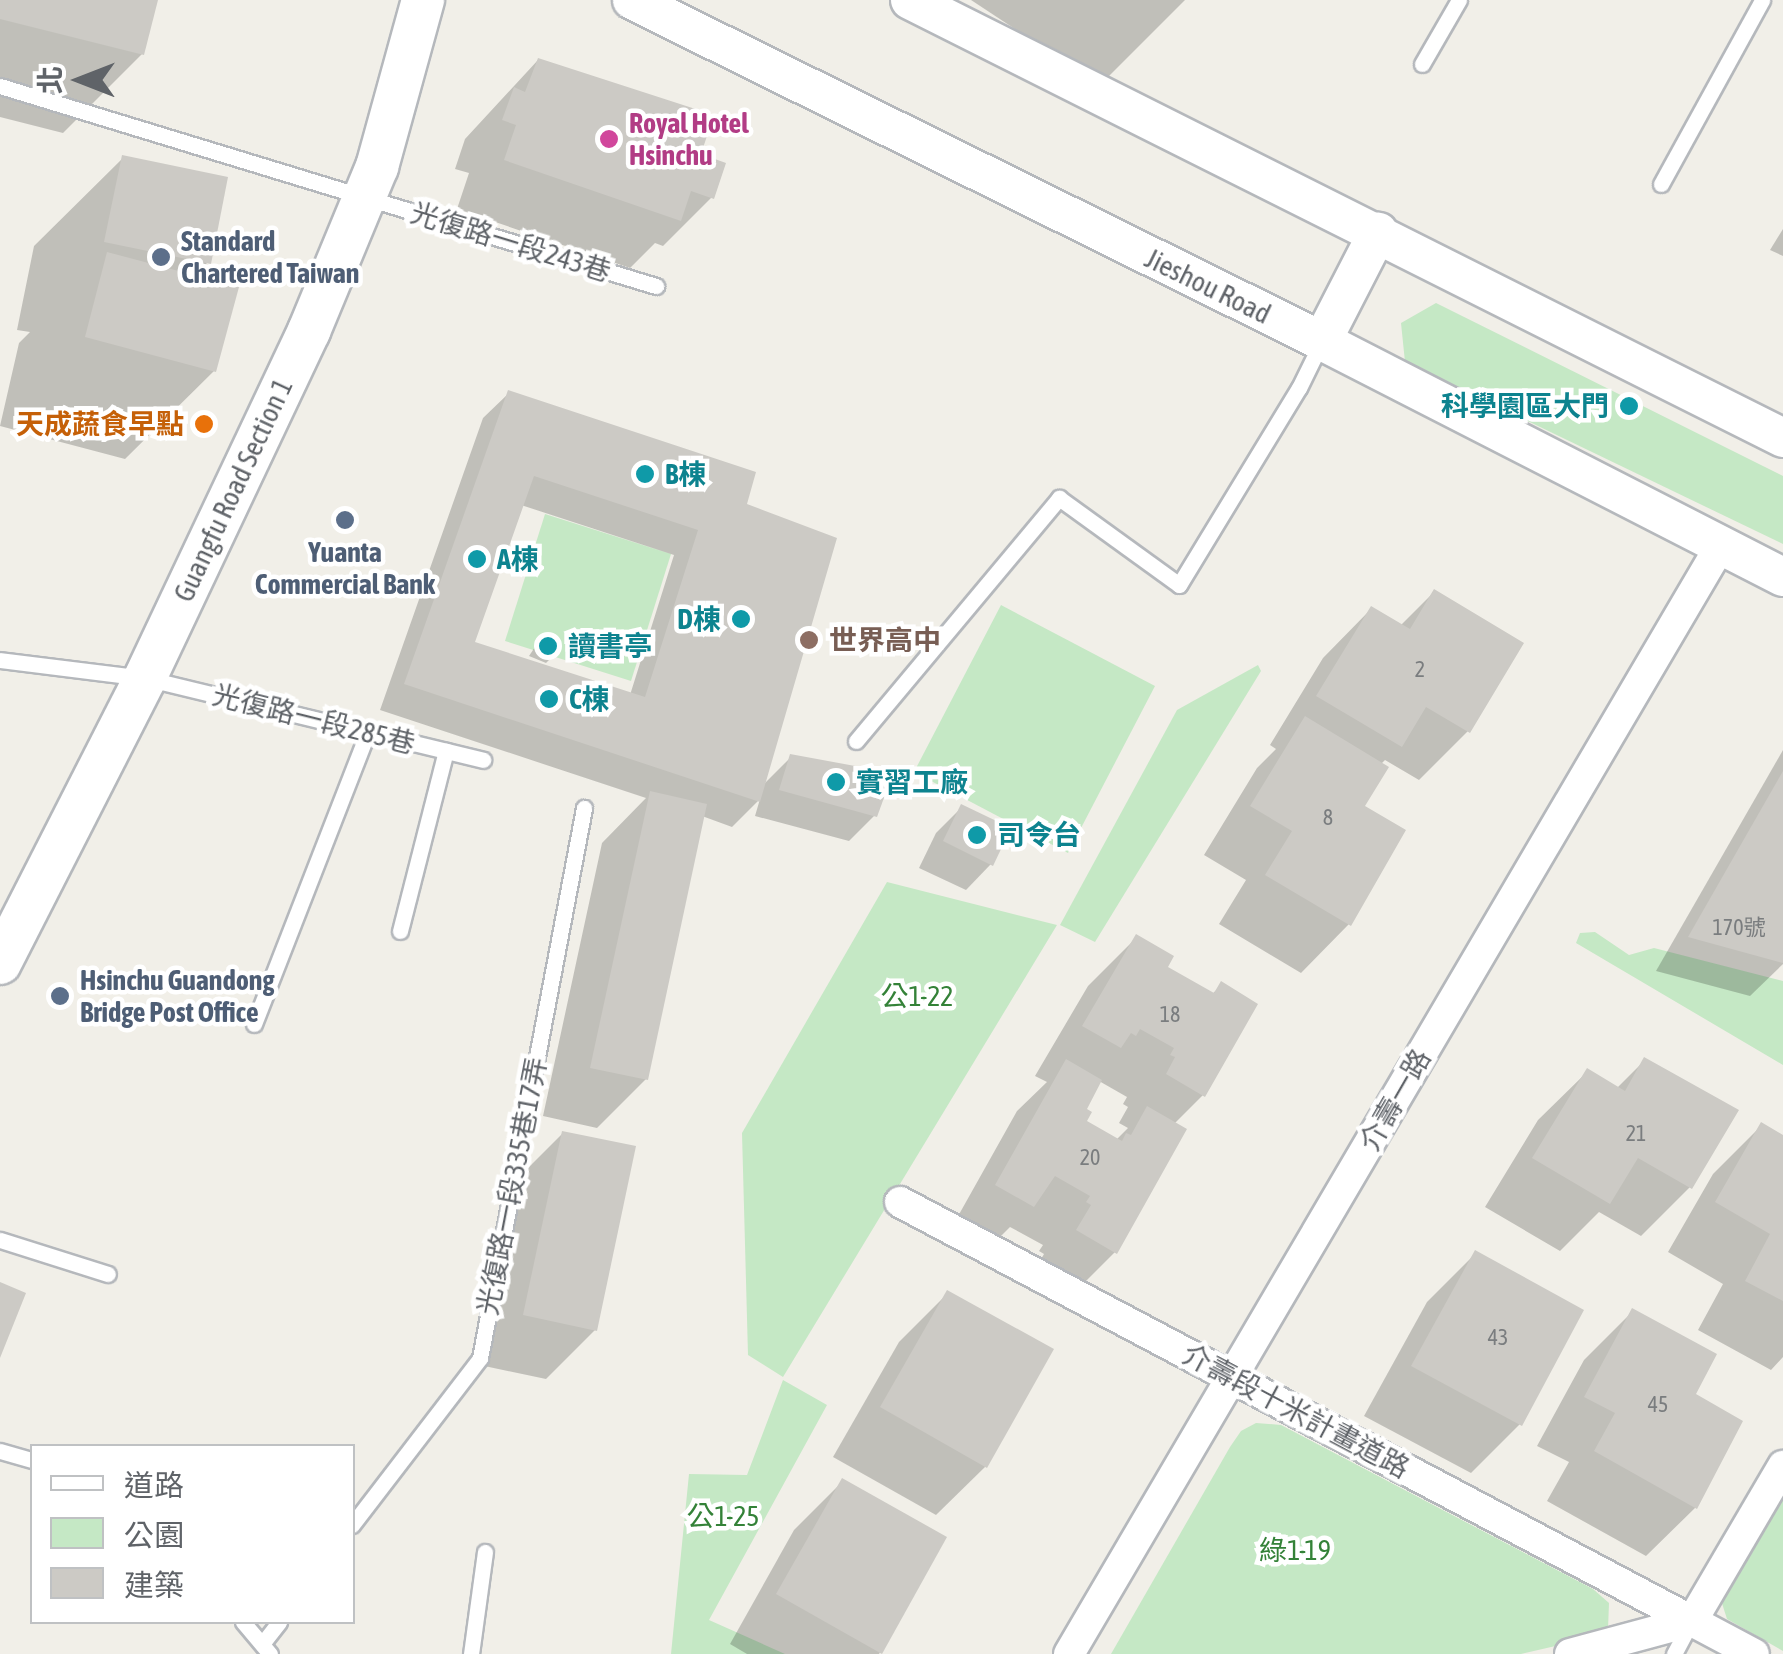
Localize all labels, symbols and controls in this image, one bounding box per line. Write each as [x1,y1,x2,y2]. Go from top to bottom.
north arrow [30,30,130,130]
text: 北 [34,66,66,94]
place label: Royal Hotel Hsinchu [629,106,749,172]
marker: Royal Hotel Hsinchu [598,128,620,150]
street label: 光復路一段243巷 [407,196,615,288]
place label: Standard Chartered Taiwan [181,224,359,290]
street label: Jieshou Road [1140,241,1276,331]
marker: Standard Chartered Taiwan [150,246,172,268]
street label: Guangfu Road Section 1 [167,373,299,607]
place label: 科學園區大門 [1441,389,1609,423]
marker: 科學園區大門 [1618,395,1640,417]
place label: 天成蔬食早點 [16,407,184,441]
marker: 天成蔬食早點 [193,413,215,435]
place label: B棟 [665,457,706,491]
marker: B棟 [634,463,656,485]
marker: Yuanta Commercial Bank [334,509,356,531]
place label: Yuanta Commercial Bank [255,535,435,601]
place label: A棟 [497,542,539,576]
marker: A棟 [466,548,488,570]
place label: D棟 [677,602,721,636]
marker: D棟 [730,608,752,630]
place label: 世界高中 [829,623,941,657]
place label: 讀書亭 [568,629,652,663]
marker: 世界高中 [798,629,820,651]
marker: 讀書亭 [537,635,559,657]
house number: 2 [1415,657,1425,683]
street label: 光復路一段285巷 [209,678,419,760]
place label: C棟 [569,682,610,716]
marker: C棟 [538,688,560,710]
place label: 實習工廠 [856,765,968,799]
marker: 實習工廠 [825,771,847,793]
house number: 8 [1323,805,1333,831]
place label: 司令台 [997,818,1081,852]
marker: 司令台 [966,824,988,846]
house number: 170號 [1712,915,1766,941]
place label: Hsinchu Guandong Bridge Post Office [80,963,274,1029]
park label: 公1-22 [880,979,954,1013]
marker: Hsinchu Guandong Bridge Post Office [49,985,71,1007]
house number: 18 [1160,1002,1180,1028]
street label: 介壽一路 [1352,1043,1438,1157]
street label: 光復路一段335巷17弄 [471,1054,553,1318]
house number: 21 [1626,1121,1646,1147]
house number: 20 [1080,1145,1100,1171]
house number: 43 [1488,1325,1508,1351]
street label: 介壽段十米計畫道路 [1177,1337,1415,1485]
house number: 45 [1648,1392,1668,1418]
legend [30,1444,355,1624]
text: 道路 [124,1468,184,1502]
park label: 公1-25 [686,1499,760,1533]
text: 公園 [124,1518,184,1552]
park label: 綠1-19 [1258,1533,1332,1567]
text: 建築 [124,1568,184,1602]

